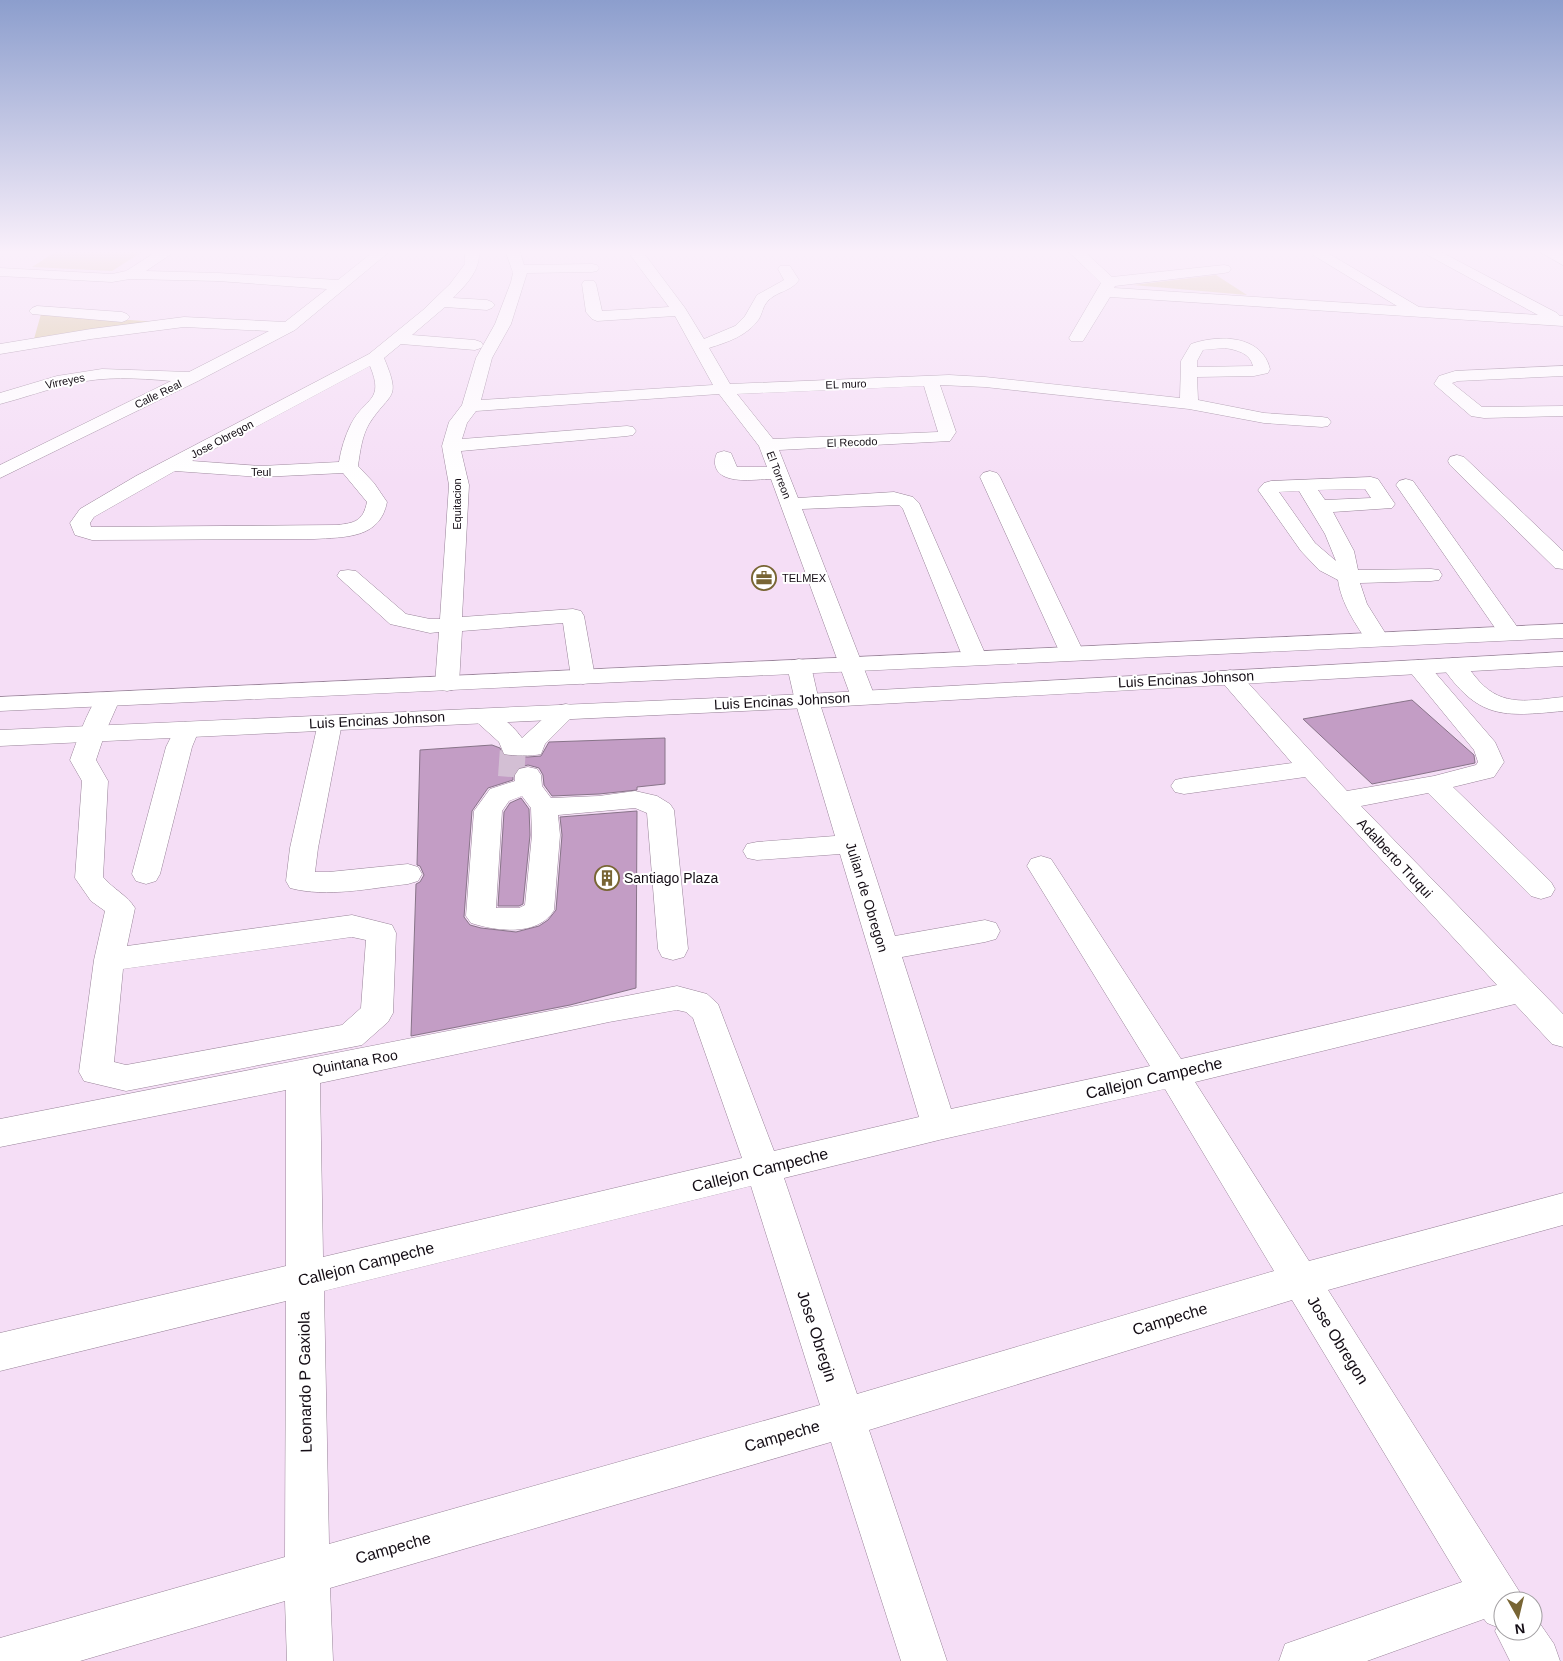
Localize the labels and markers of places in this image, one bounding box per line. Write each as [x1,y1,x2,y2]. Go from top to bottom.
office icon: TELMEX [751,565,777,591]
place label: TELMEX [782,572,827,584]
building icon: Santiago Plaza [594,865,620,891]
place label: Santiago Plaza [624,870,718,886]

